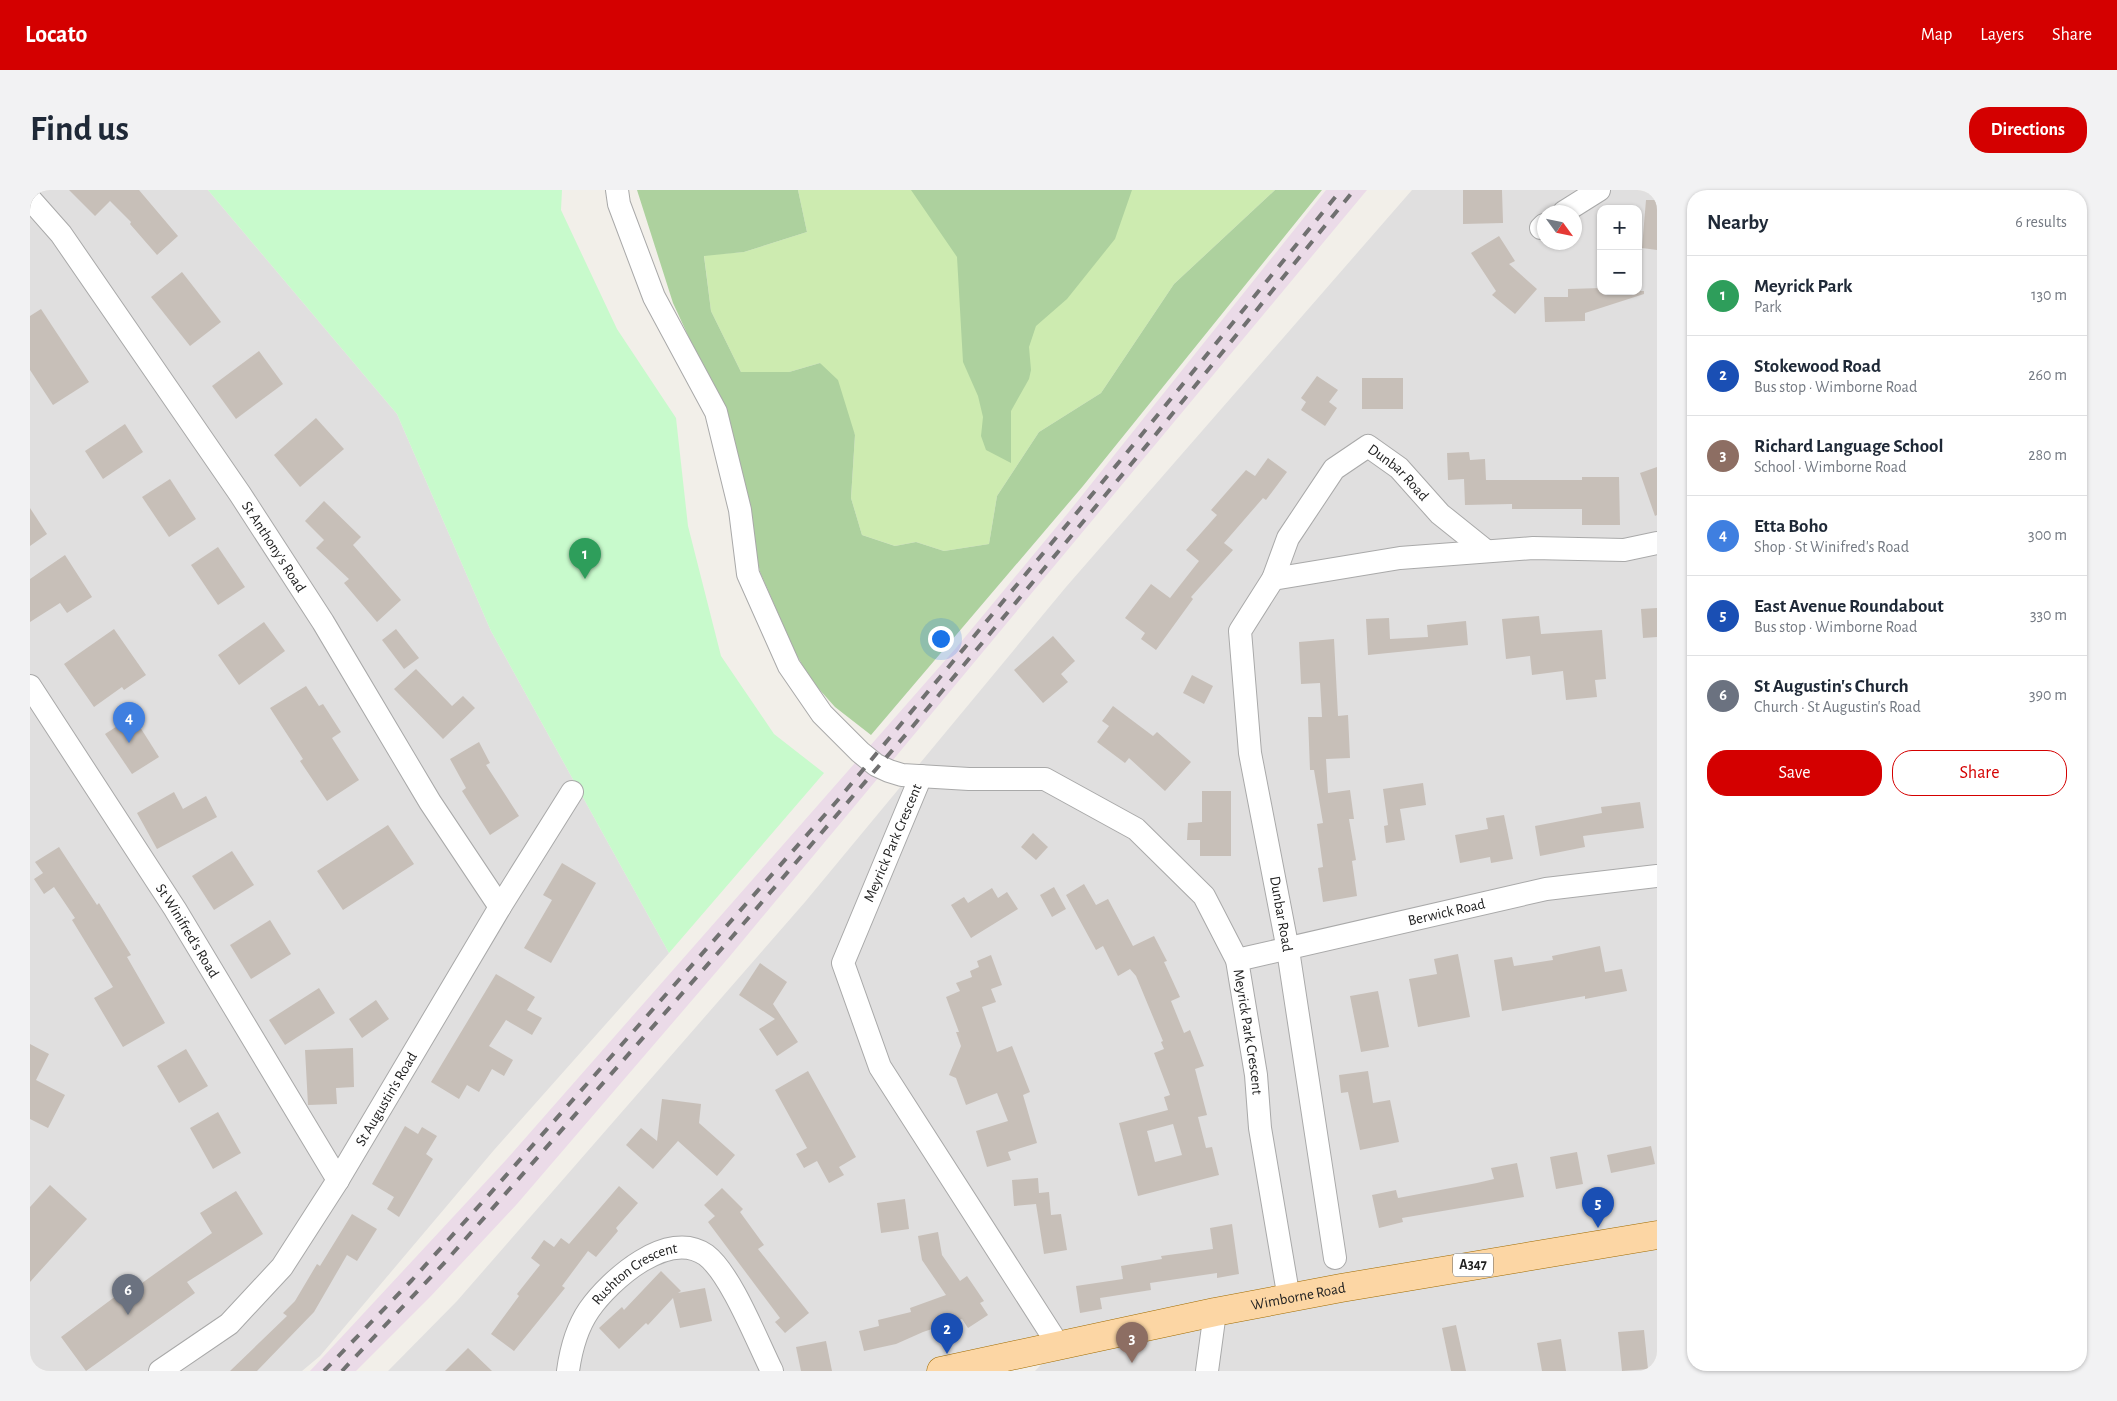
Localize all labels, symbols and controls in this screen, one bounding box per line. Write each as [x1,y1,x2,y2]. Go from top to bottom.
text: Locato [25,23,87,47]
text: Map [1921,26,1952,44]
text: Layers [1980,26,2024,44]
text: Share [2052,26,2092,44]
button: Directions [1969,107,2087,153]
text: Find us [30,112,129,147]
north arrow [1537,205,1582,250]
map controls [1597,205,1642,295]
button: + [1597,205,1642,250]
text: Nearby [1707,212,1768,233]
text: 6 results [2015,214,2067,230]
button: − [1597,250,1642,295]
text: Meyrick Park [1754,277,1852,296]
text: 1 [1720,287,1726,303]
text: 130 m [2031,287,2067,303]
text: Park [1754,299,1782,315]
text: Stokewood Road [1754,357,1881,376]
text: 2 [1719,367,1727,383]
text: 260 m [2028,367,2067,383]
text: Bus stop · Wimborne Road [1754,379,1917,395]
text: Richard Language School [1754,437,1943,456]
street label: Dunbar Road [1365,441,1432,504]
text: 3 [1720,447,1726,463]
text: 280 m [2028,447,2067,463]
text: School · Wimborne Road [1754,459,1906,475]
street label: St Anthony's Road [239,498,309,595]
text: Etta Boho [1754,517,1828,536]
text: 4 [1719,527,1727,543]
text: 300 m [2028,527,2067,543]
pin: 1 [569,538,601,579]
text: Shop · St Winifred's Road [1754,539,1909,555]
text: East Avenue Roundabout [1754,597,1944,616]
text: 5 [1720,607,1726,623]
text: 330 m [2030,607,2067,623]
text: Bus stop · Wimborne Road [1754,619,1917,635]
your location [928,626,954,652]
text: St Augustin's Church [1754,677,1909,696]
text: 6 [1719,687,1727,703]
text: 390 m [2029,687,2067,703]
text: Church · St Augustin's Road [1754,699,1921,715]
pin: 4 [113,702,145,743]
button: Save [1707,750,1882,796]
button: Share [1892,750,2067,796]
street label: Meyrick Park Crescent [861,782,925,904]
street label: Dunbar Road [1267,875,1295,953]
street label: St Winifred's Road [153,881,222,980]
street label: Berwick Road [1407,896,1487,928]
street label: Meyrick Park Crescent [1231,968,1265,1095]
street label: St Augustin's Road [352,1049,420,1149]
pin: 5 [1582,1187,1614,1228]
street label: Rushton Crescent [589,1240,678,1307]
road number: A347 [1453,1254,1493,1276]
pin: 6 [112,1274,144,1315]
street label: Wimborne Road [1250,1280,1347,1312]
pin: 2 [931,1313,963,1354]
pin: 3 [1116,1322,1148,1363]

